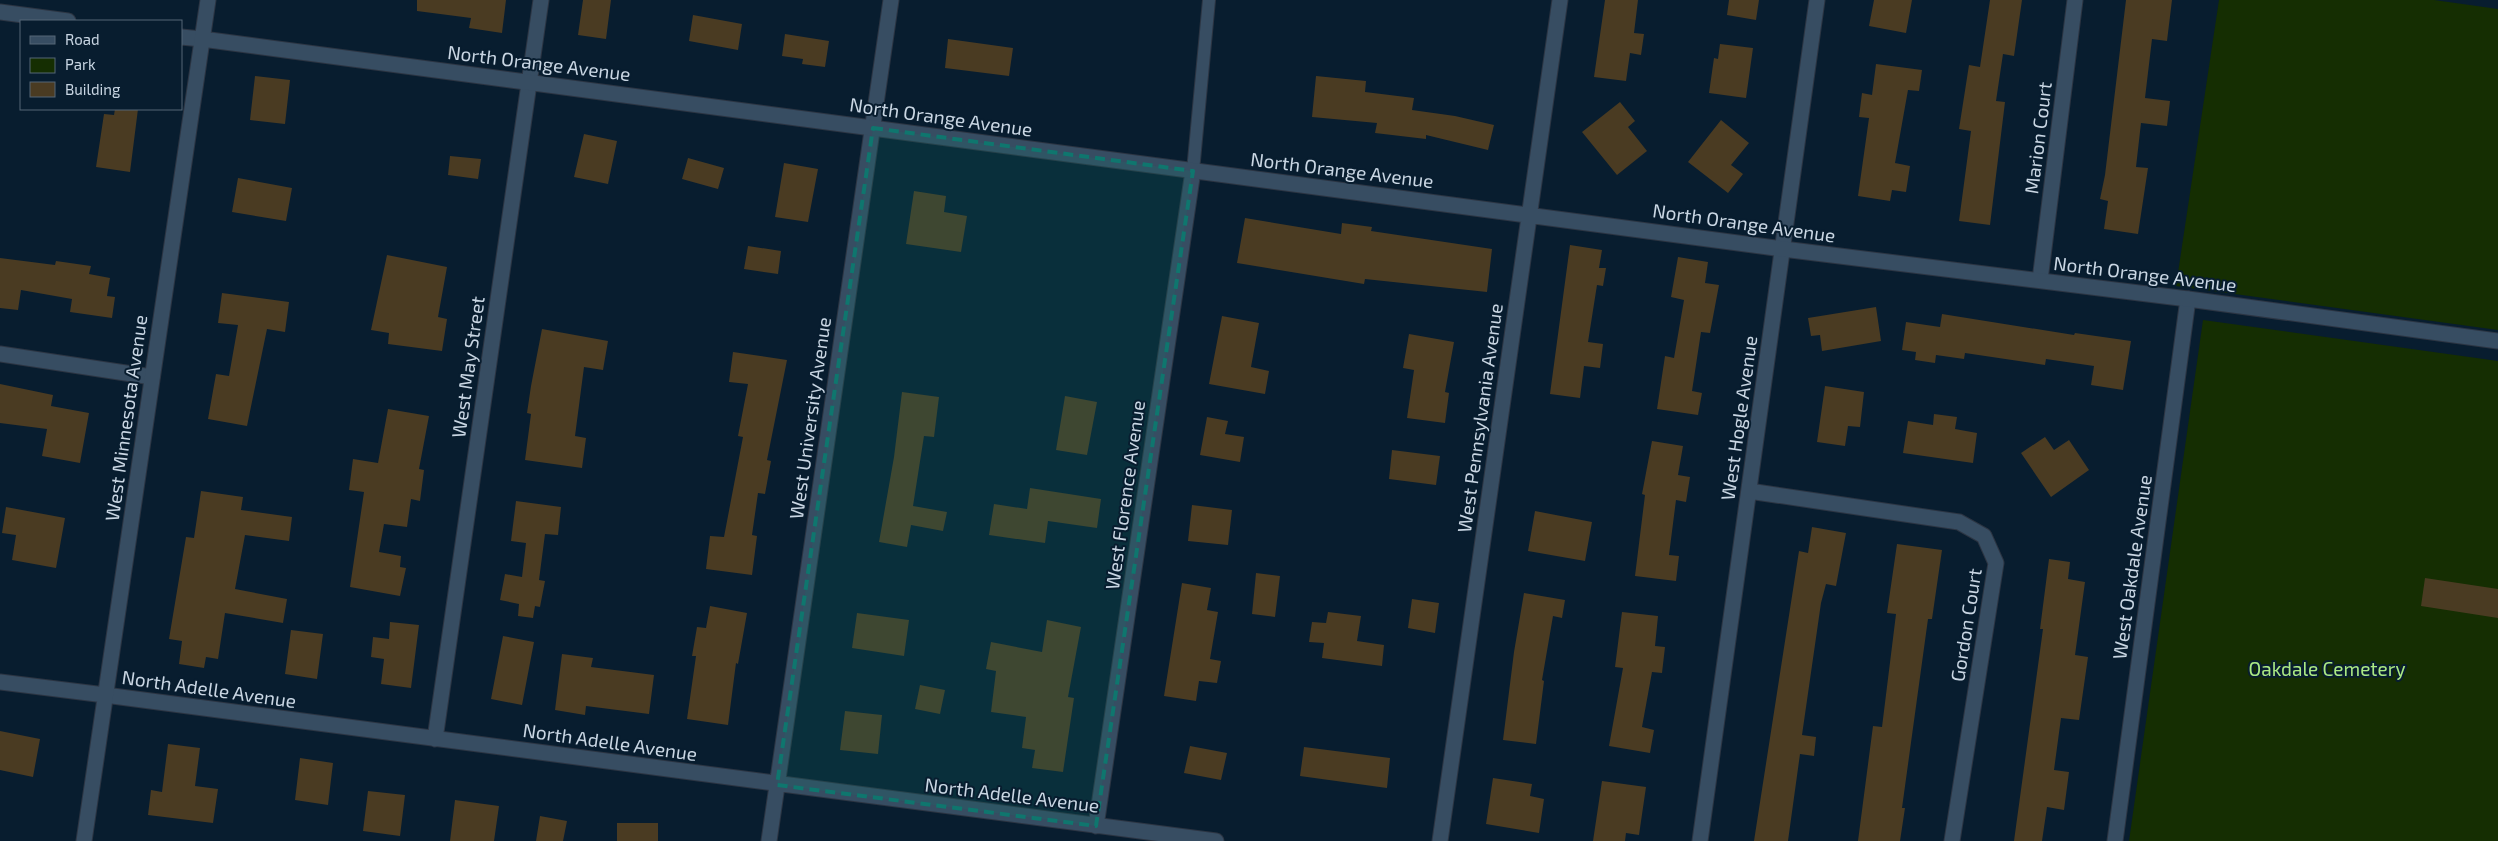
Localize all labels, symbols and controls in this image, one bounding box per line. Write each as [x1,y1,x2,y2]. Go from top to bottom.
legend [20,20,182,110]
text: Road [65,30,100,48]
street label: North Orange Avenue [446,40,632,85]
text: Park [65,55,96,73]
text: Building [65,80,121,98]
street label: Marion Court [2019,81,2056,195]
street label: North Orange Avenue [848,92,1034,141]
street label: North Orange Avenue [1249,147,1435,192]
street label: North Orange Avenue [1651,198,1837,247]
street label: North Orange Avenue [2052,251,2238,296]
street label: West May Street [446,295,489,439]
street label: West Pennsylvania Avenue [1452,302,1507,534]
street label: West Minnesota Avenue [100,313,151,523]
street label: West University Avenue [784,315,835,520]
street label: West Hogle Avenue [1716,334,1761,502]
street label: West Florence Avenue [1100,399,1149,591]
street label: West Oakdale Avenue [2107,473,2156,661]
street label: Gordon Court [1945,567,1986,683]
park label: Oakdale Cemetery [2249,657,2405,680]
street label: North Adelle Avenue [120,665,298,712]
street label: North Adelle Avenue [521,718,699,765]
street label: North Adelle Avenue [923,772,1101,817]

